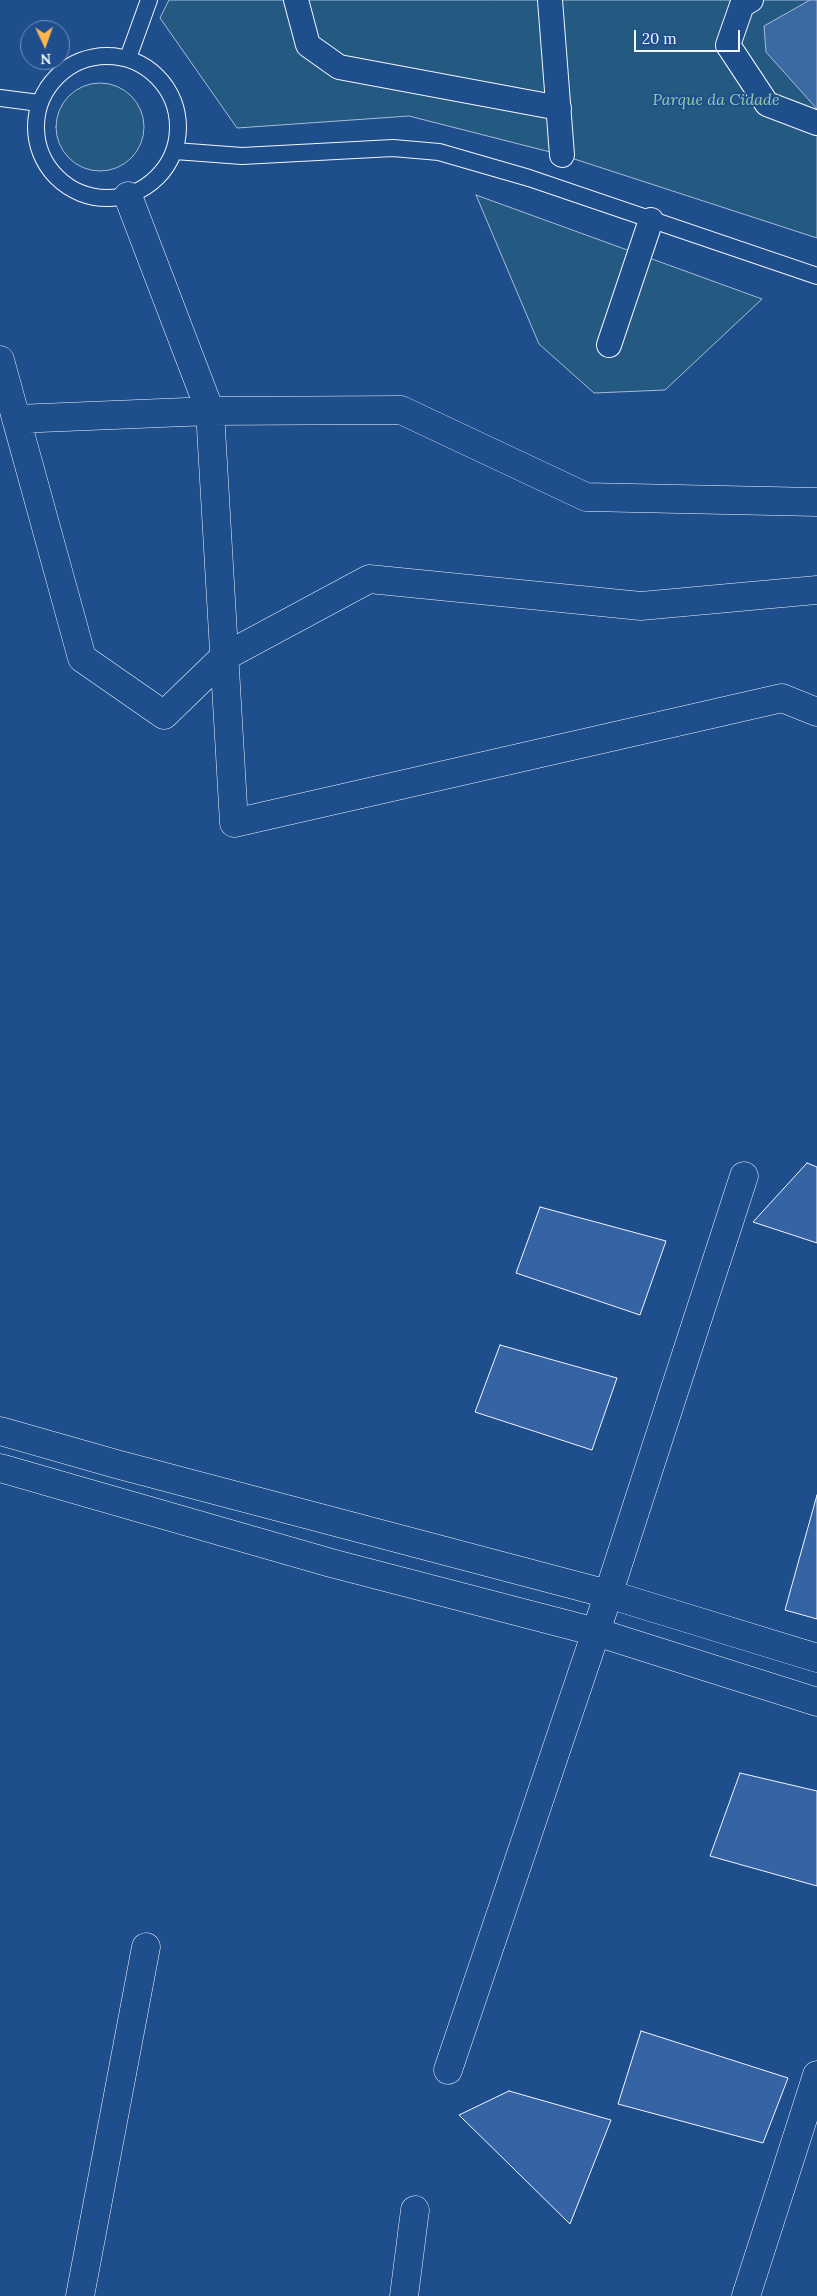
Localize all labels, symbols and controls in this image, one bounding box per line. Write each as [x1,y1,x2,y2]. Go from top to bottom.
north arrow [20,20,70,70]
scale bar [637,20,743,52]
text: 20 m [642,29,677,48]
text: N [40,50,52,68]
park label: Parque da Cidade [652,90,780,110]

